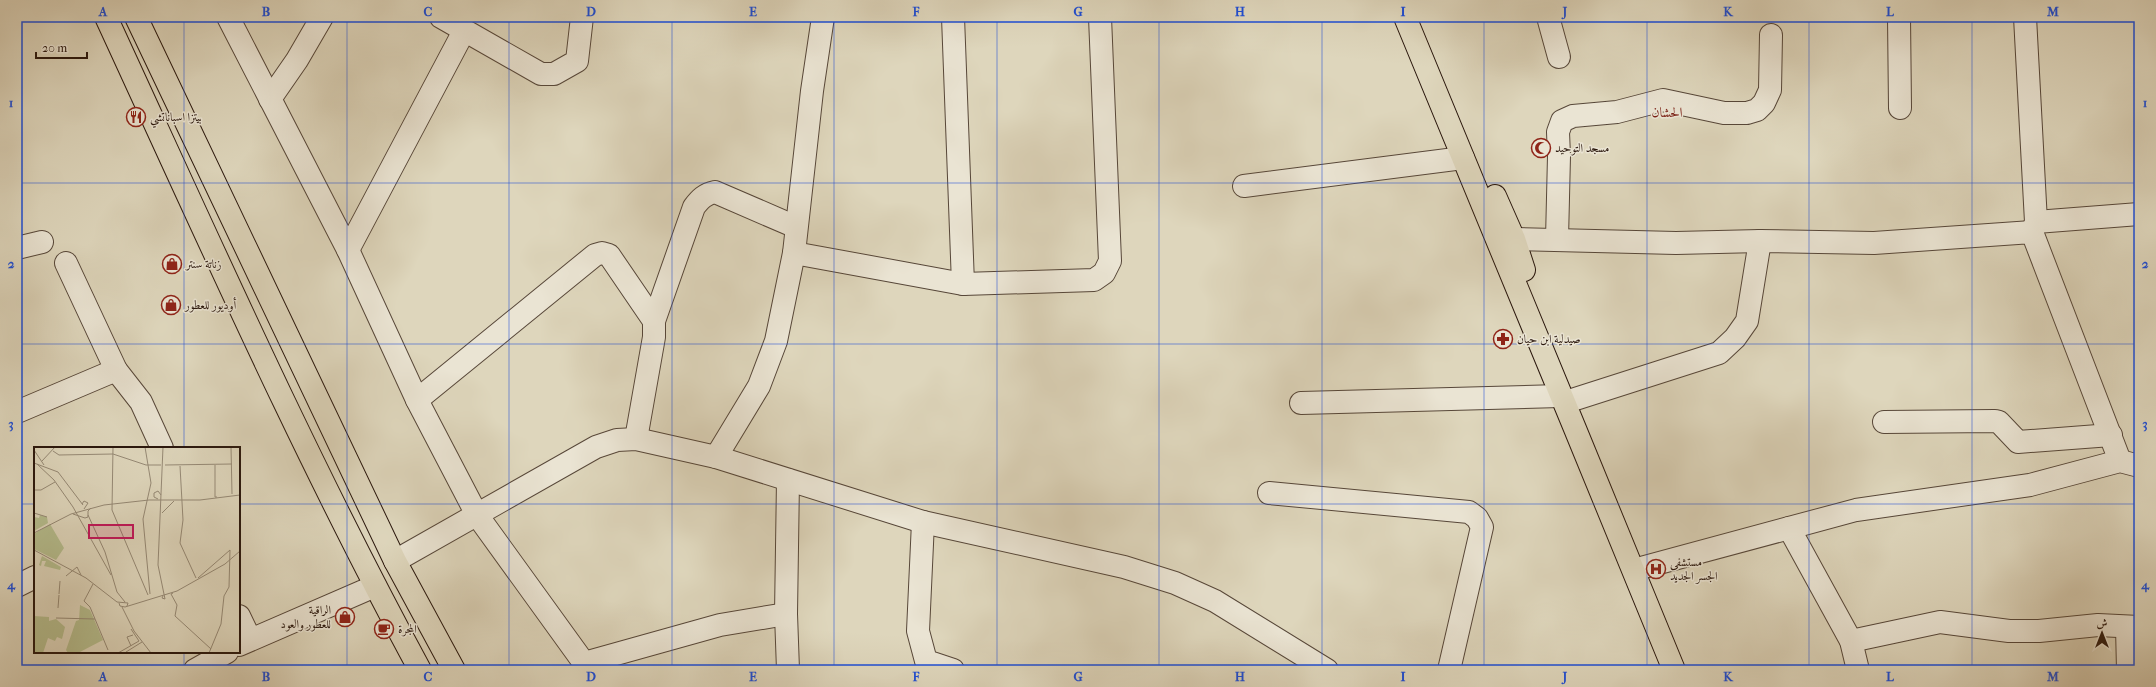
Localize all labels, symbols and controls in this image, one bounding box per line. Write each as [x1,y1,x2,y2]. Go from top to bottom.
text: A [98,4,108,19]
text: B [262,4,271,19]
text: C [424,4,433,19]
text: D [586,4,596,19]
text: E [749,4,757,19]
text: F [912,4,920,19]
text: G [1073,4,1083,19]
text: H [1235,4,1246,19]
text: I [1400,4,1406,19]
text: J [1561,4,1568,20]
text: K [1723,4,1734,19]
text: L [1886,4,1895,19]
text: M [2046,4,2059,19]
scale bar [36,34,87,60]
text: 20 m [42,41,67,55]
text: 1 [9,95,14,110]
text: 1 [2143,95,2148,110]
district label: الحشان [1651,104,1683,121]
restaurant icon: بيتزا اسباناتشي [125,106,147,128]
place label: بيتزا اسباناتشي [150,110,202,128]
mosque icon: مسجد التوحيد [1530,137,1552,159]
place label: مسجد التوحيد [1555,141,1609,156]
shop icon: زناتة سنتر [161,253,183,275]
text: 2 [8,256,15,271]
text: 2 [2142,256,2149,271]
place label: زناتة سنتر [184,257,222,271]
shop icon: أوديور للعطور [160,294,182,316]
place label: أوديور للعطور [184,297,236,313]
pharmacy icon: صيدلية ابن حيان [1492,328,1514,350]
place label: صيدلية ابن حيان [1517,332,1581,346]
text: 3 [8,416,14,432]
text: 3 [2142,416,2148,432]
inset map [34,447,240,653]
place label: مستشفى الجسر الجديد [1670,555,1718,584]
hospital icon: مستشفى الجسر الجديد [1645,558,1667,580]
text: 4 [6,577,16,593]
text: 4 [2140,577,2150,593]
place label: الراقية للعطور والعود [281,603,331,632]
shop icon: الراقية للعطور والعود [334,606,356,628]
north arrow [2082,613,2122,653]
text: ش [2097,617,2108,630]
cafe icon: المجرة [373,618,395,640]
place label: المجرة [398,622,417,637]
text: A [98,669,108,684]
text: B [262,669,271,684]
text: C [424,669,433,684]
text: D [586,669,596,684]
text: E [749,669,757,684]
text: F [912,669,920,684]
text: G [1073,669,1083,684]
text: H [1235,669,1246,684]
text: I [1400,669,1406,684]
text: J [1561,669,1568,685]
text: K [1723,669,1734,684]
text: L [1886,669,1895,684]
text: M [2046,669,2059,684]

